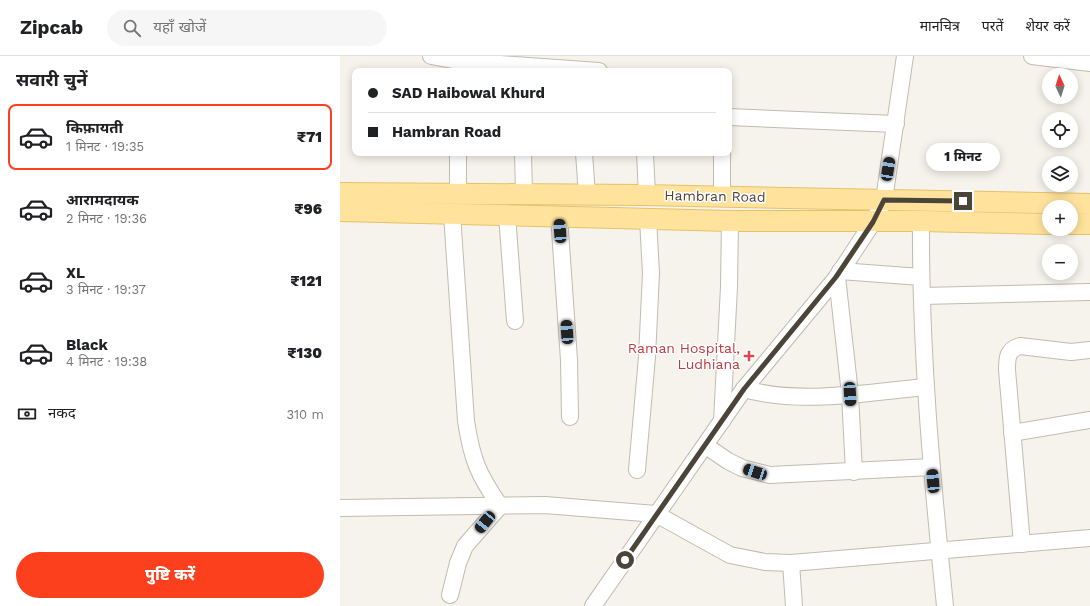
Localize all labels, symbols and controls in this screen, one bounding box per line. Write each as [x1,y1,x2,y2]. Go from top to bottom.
search box [107,10,387,46]
text: Zipcab [20,16,83,39]
icon: search [121,17,143,39]
text: यहाँ खोजें [153,18,206,36]
text: मानचित्र [920,18,960,34]
text: परतें [982,18,1003,34]
text: शेयर करें [1025,18,1070,34]
north arrow [1042,68,1078,104]
map controls [1042,68,1078,280]
text: सवारी चुनें [16,69,87,90]
text: SAD Haibowal Khurd [392,84,545,102]
button: locate [1042,112,1078,148]
icon: car [18,119,54,155]
text: किफ़ायती [66,119,123,137]
text: Hambran Road [392,123,501,141]
text: ₹71 [297,128,322,146]
text: 1 मिनट · 19:35 [66,139,144,154]
callout: 1 मिनट [926,143,1000,171]
text: 1 मिनट [944,149,982,164]
car [880,156,896,182]
button: layers [1042,156,1078,192]
street label: Hambran Road [664,187,766,205]
icon: car [18,191,54,227]
text: आरामदायक [66,191,139,209]
route end [954,192,972,210]
text: ₹96 [294,200,322,218]
button: + [1042,200,1078,236]
text: 2 मिनट · 19:36 [66,211,147,226]
car [553,219,567,243]
button: − [1042,244,1078,280]
icon: car [18,263,54,299]
text: XL [66,264,85,282]
text: ₹121 [290,272,322,290]
text: 3 मिनट · 19:37 [66,282,146,297]
car [560,320,574,344]
icon: car [18,335,54,371]
text: Black [66,336,108,354]
place label: Raman Hospital, Ludhiana [628,340,740,372]
text: ₹130 [287,344,322,362]
marker: Raman Hospital, Ludhiana [743,350,755,362]
text: 4 मिनट · 19:38 [66,354,147,369]
car [843,382,857,406]
icon: cash [16,403,38,425]
text: नकद [48,404,76,422]
text: 310 m [286,407,324,422]
car [742,463,768,481]
car [926,469,940,493]
car [473,509,497,535]
route start [616,551,634,569]
button: पुष्टि करें [16,552,324,598]

